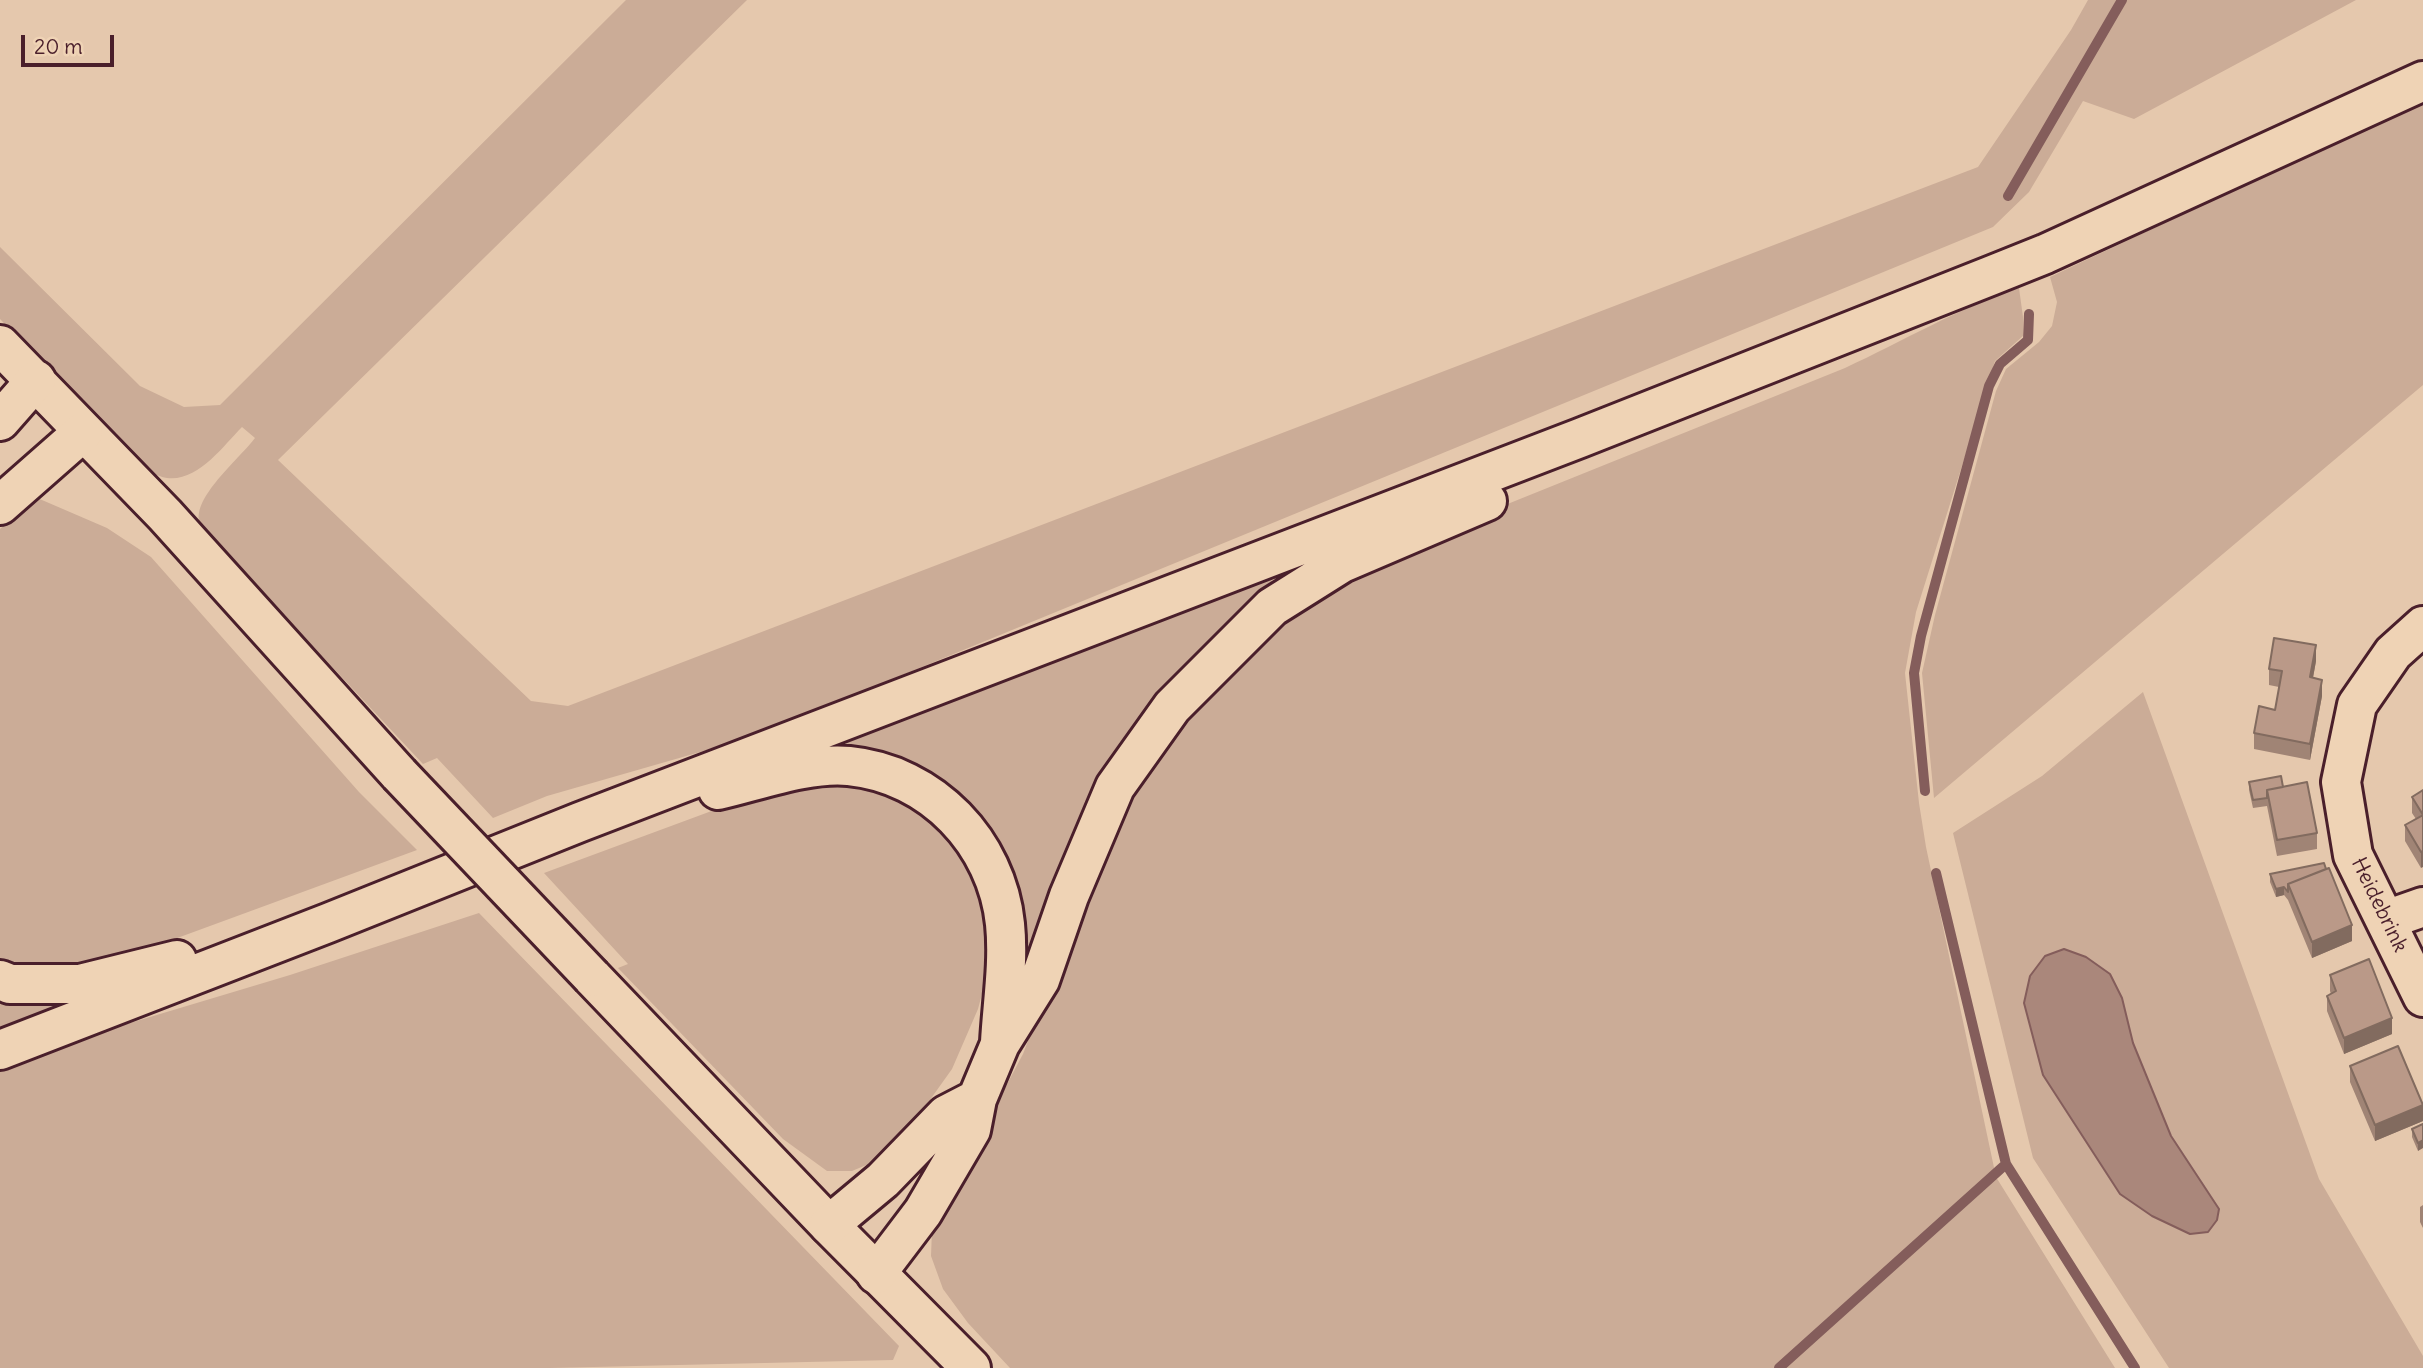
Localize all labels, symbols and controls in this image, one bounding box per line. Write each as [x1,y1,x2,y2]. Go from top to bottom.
scale bar [24,21,117,65]
text: 20 m [34,33,83,60]
street label: Heidebrink [2345,854,2413,956]

